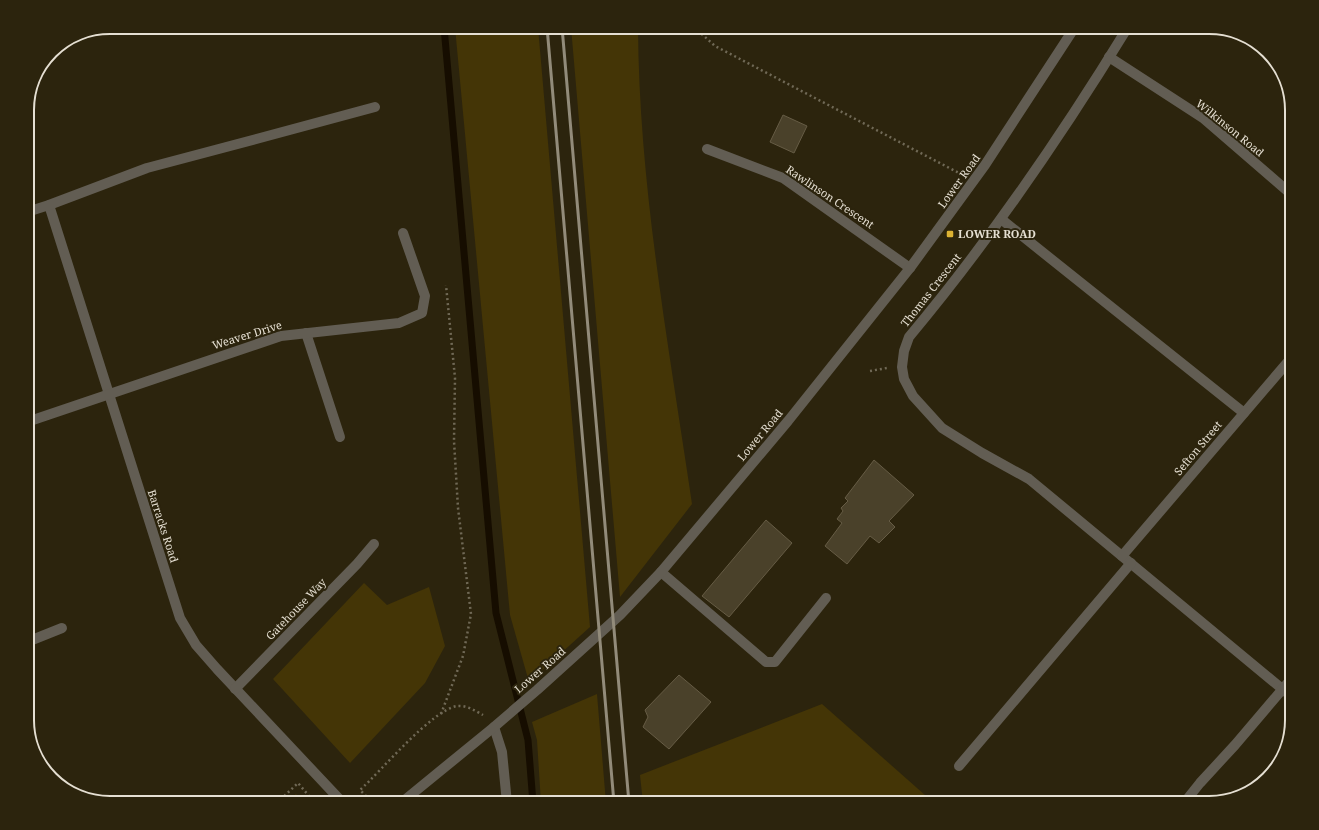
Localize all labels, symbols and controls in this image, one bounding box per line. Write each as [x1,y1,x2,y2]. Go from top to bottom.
street label: Wilkinson Road [1193,96,1268,160]
street label: Lower Road [934,151,983,211]
street label: Rawlinson Crescent [783,162,877,232]
place label: LOWER ROAD [958,226,1036,241]
marker: LOWER ROAD [945,229,955,239]
street label: Thomas Crescent [897,250,964,330]
street label: Weaver Drive [210,317,284,352]
street label: Lower Road [734,405,786,464]
street label: Sefton Street [1170,417,1225,478]
street label: Barracks Road [145,487,182,564]
street label: Gatehouse Way [262,574,330,643]
street label: Lower Road [511,643,569,696]

